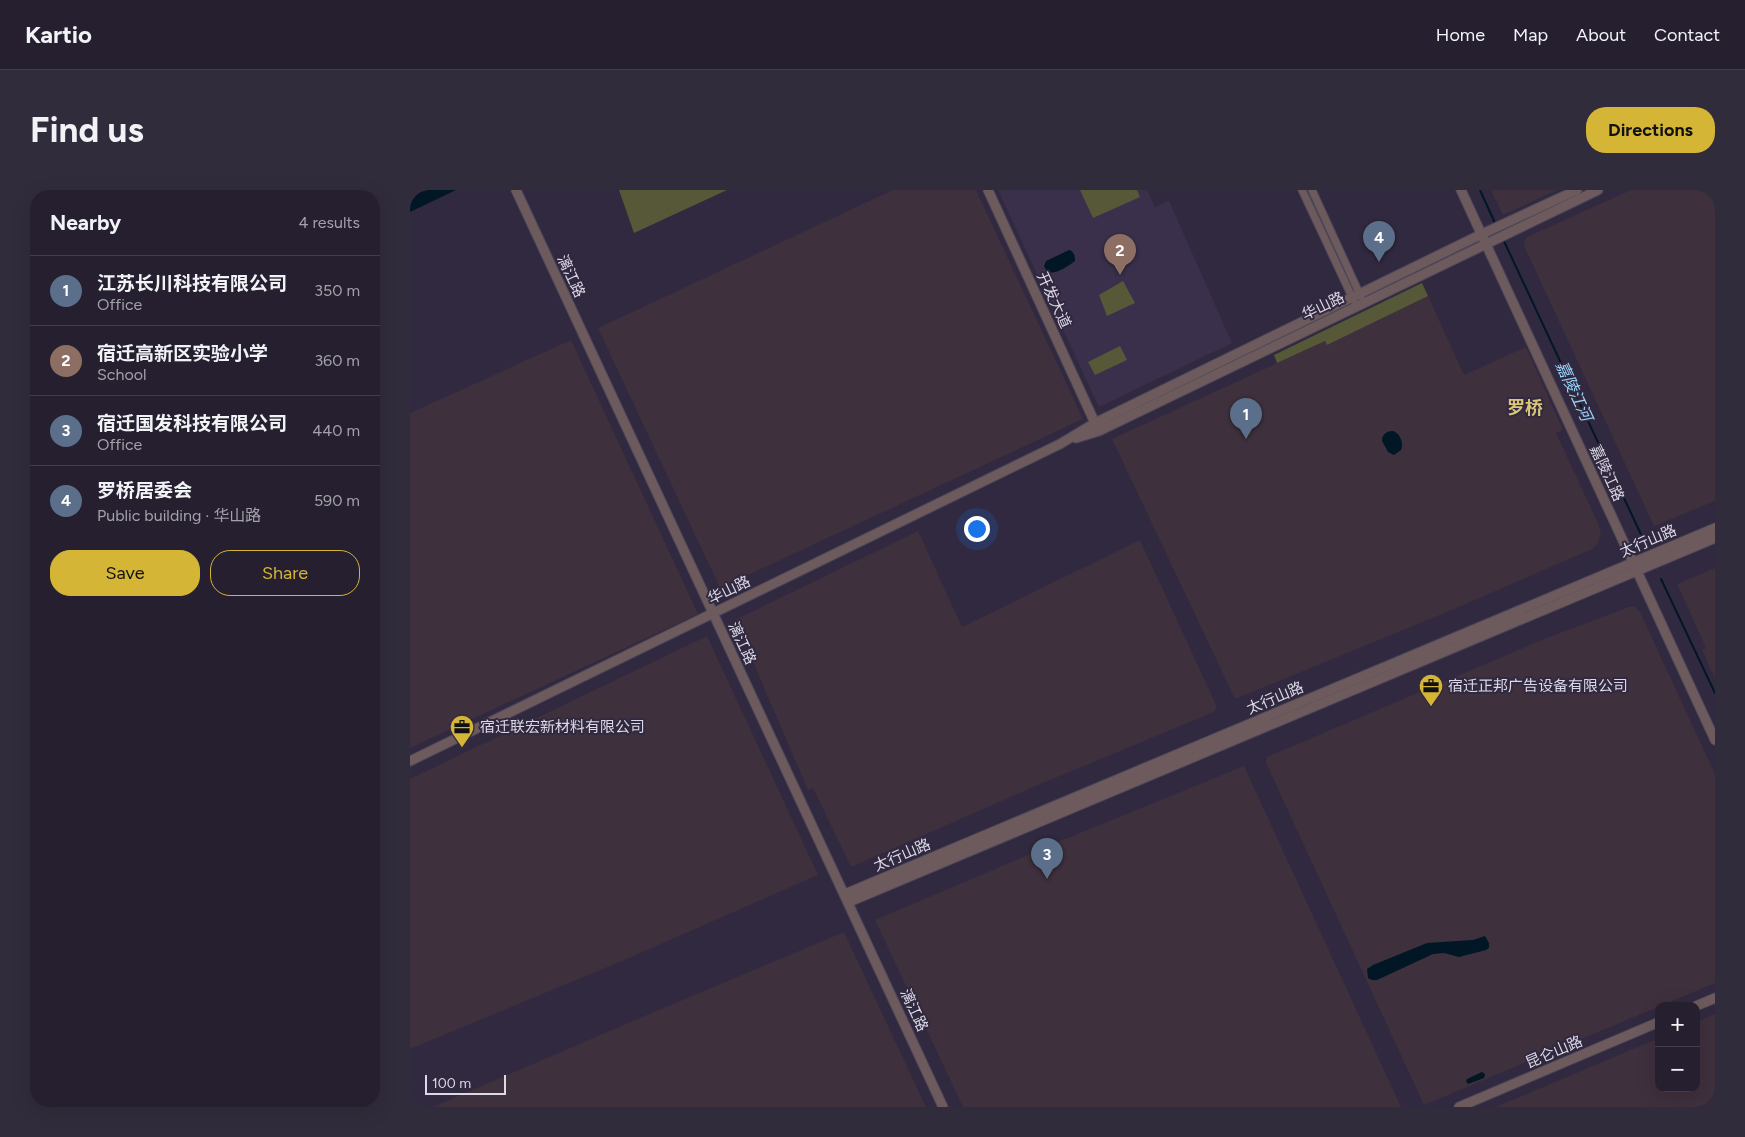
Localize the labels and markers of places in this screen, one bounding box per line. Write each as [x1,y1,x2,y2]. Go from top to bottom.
pin: 4 [1363,221,1395,262]
pin: 2 [1104,234,1136,275]
pin: 1 [1230,398,1262,439]
office icon: 宿迁正邦广告设备有限公司 [1418,673,1444,707]
place label: 宿迁正邦广告设备有限公司 [1448,677,1628,695]
office icon: 宿迁联宏新材料有限公司 [449,714,475,748]
place label: 宿迁联宏新材料有限公司 [480,718,645,736]
pin: 3 [1031,838,1063,879]

